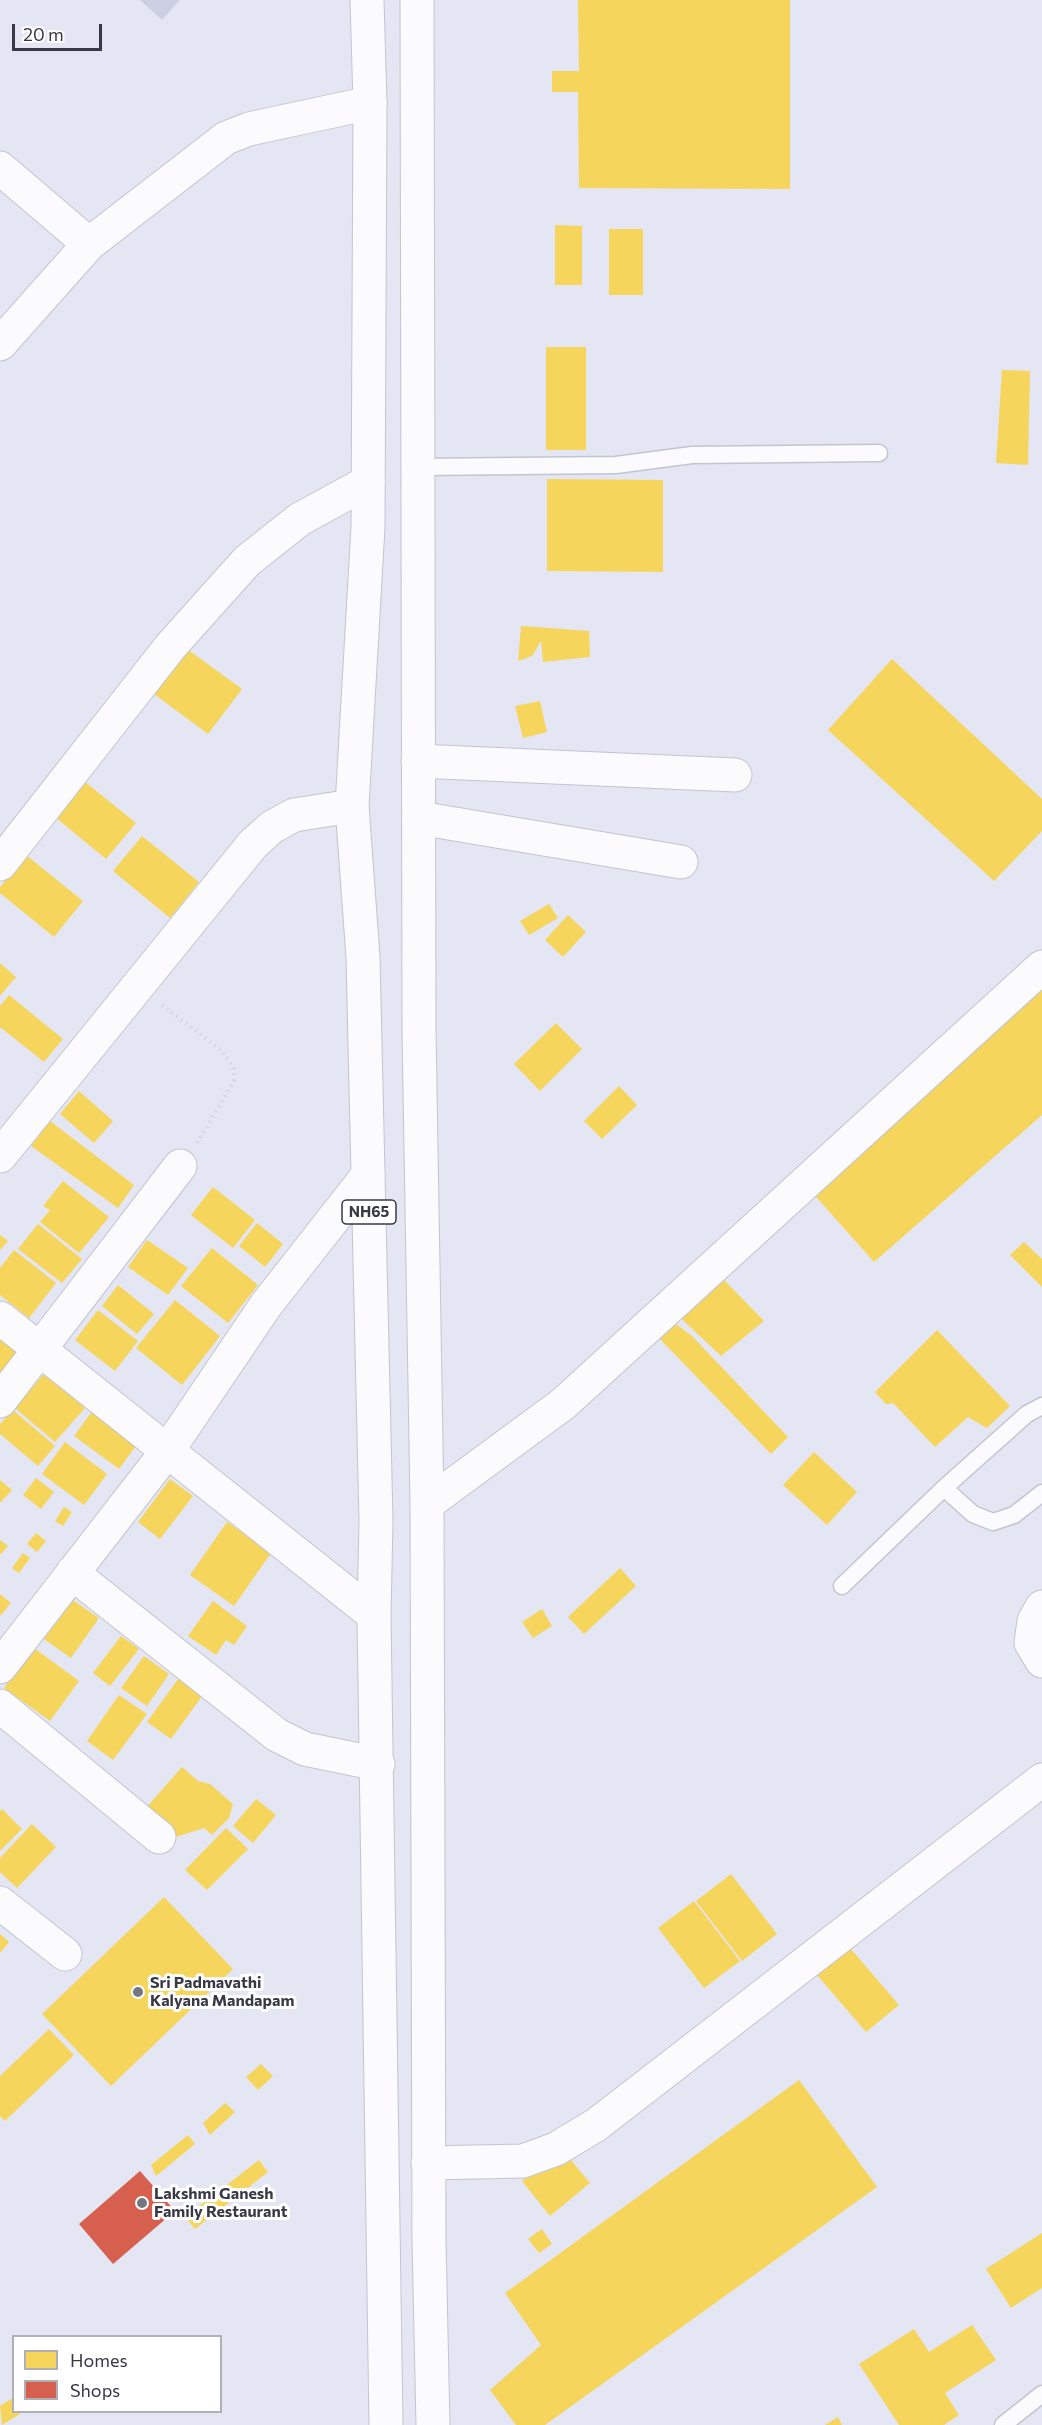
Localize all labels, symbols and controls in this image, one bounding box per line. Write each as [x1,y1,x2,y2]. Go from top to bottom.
scale bar [15,12,105,50]
text: 20 m [23,23,64,45]
road number: NH65 [342,1200,396,1224]
place label: Sri Padmavathi Kalyana Mandapam [150,1973,294,2011]
marker: Sri Padmavathi Kalyana Mandapam [131,1985,145,1999]
place label: Lakshmi Ganesh Family Restaurant [154,2184,287,2222]
marker: Lakshmi Ganesh Family Restaurant [135,2196,149,2210]
legend [12,2335,222,2413]
text: Homes [70,2349,128,2371]
text: Shops [70,2379,120,2401]

